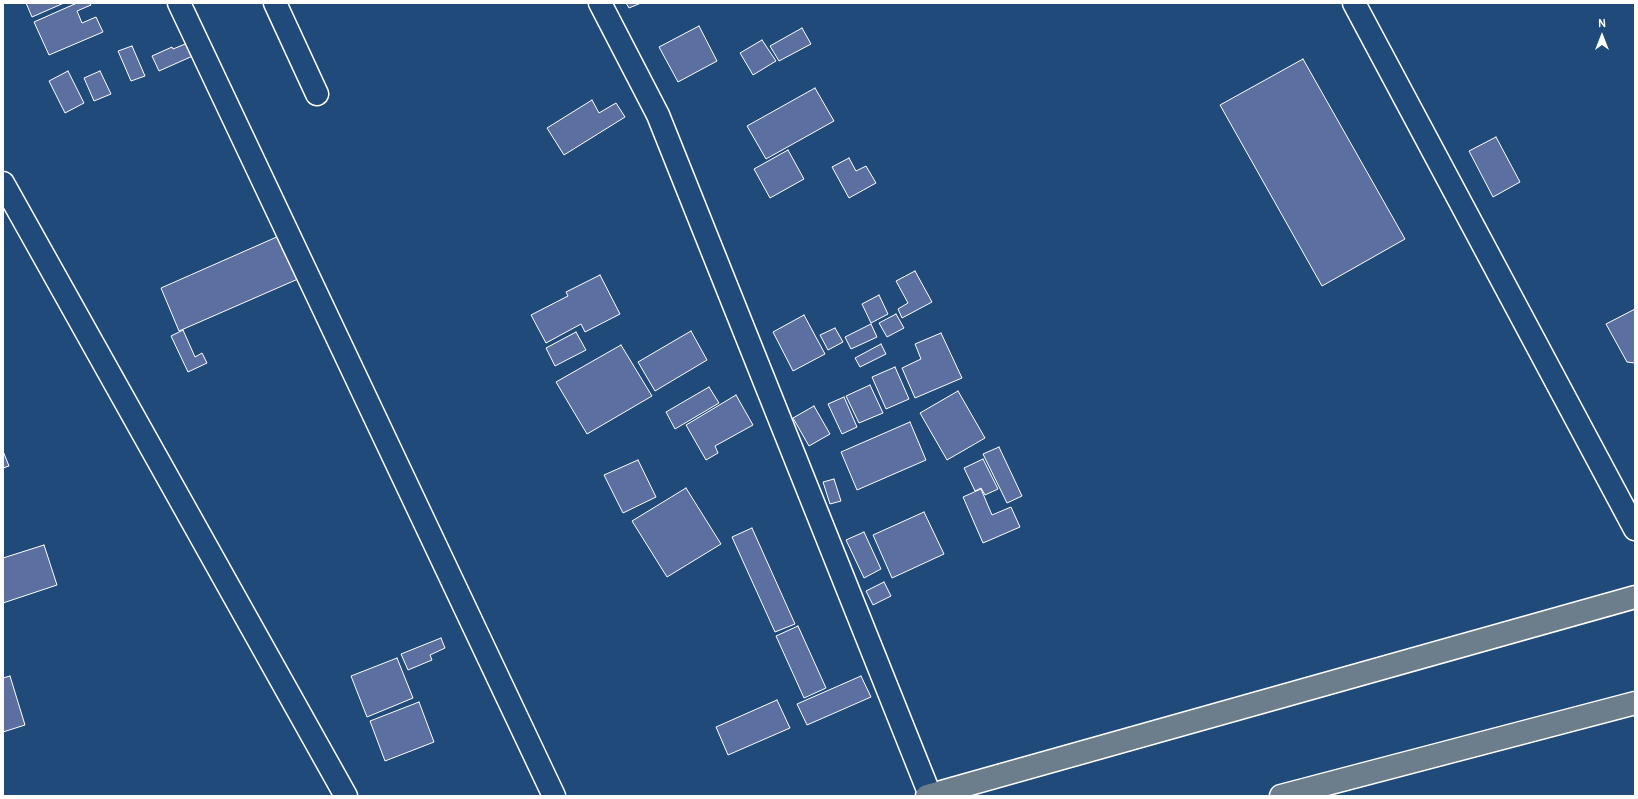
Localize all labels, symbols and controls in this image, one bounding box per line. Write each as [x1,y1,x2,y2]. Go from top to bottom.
north arrow [1582,16,1622,56]
text: N [1598,17,1606,30]

